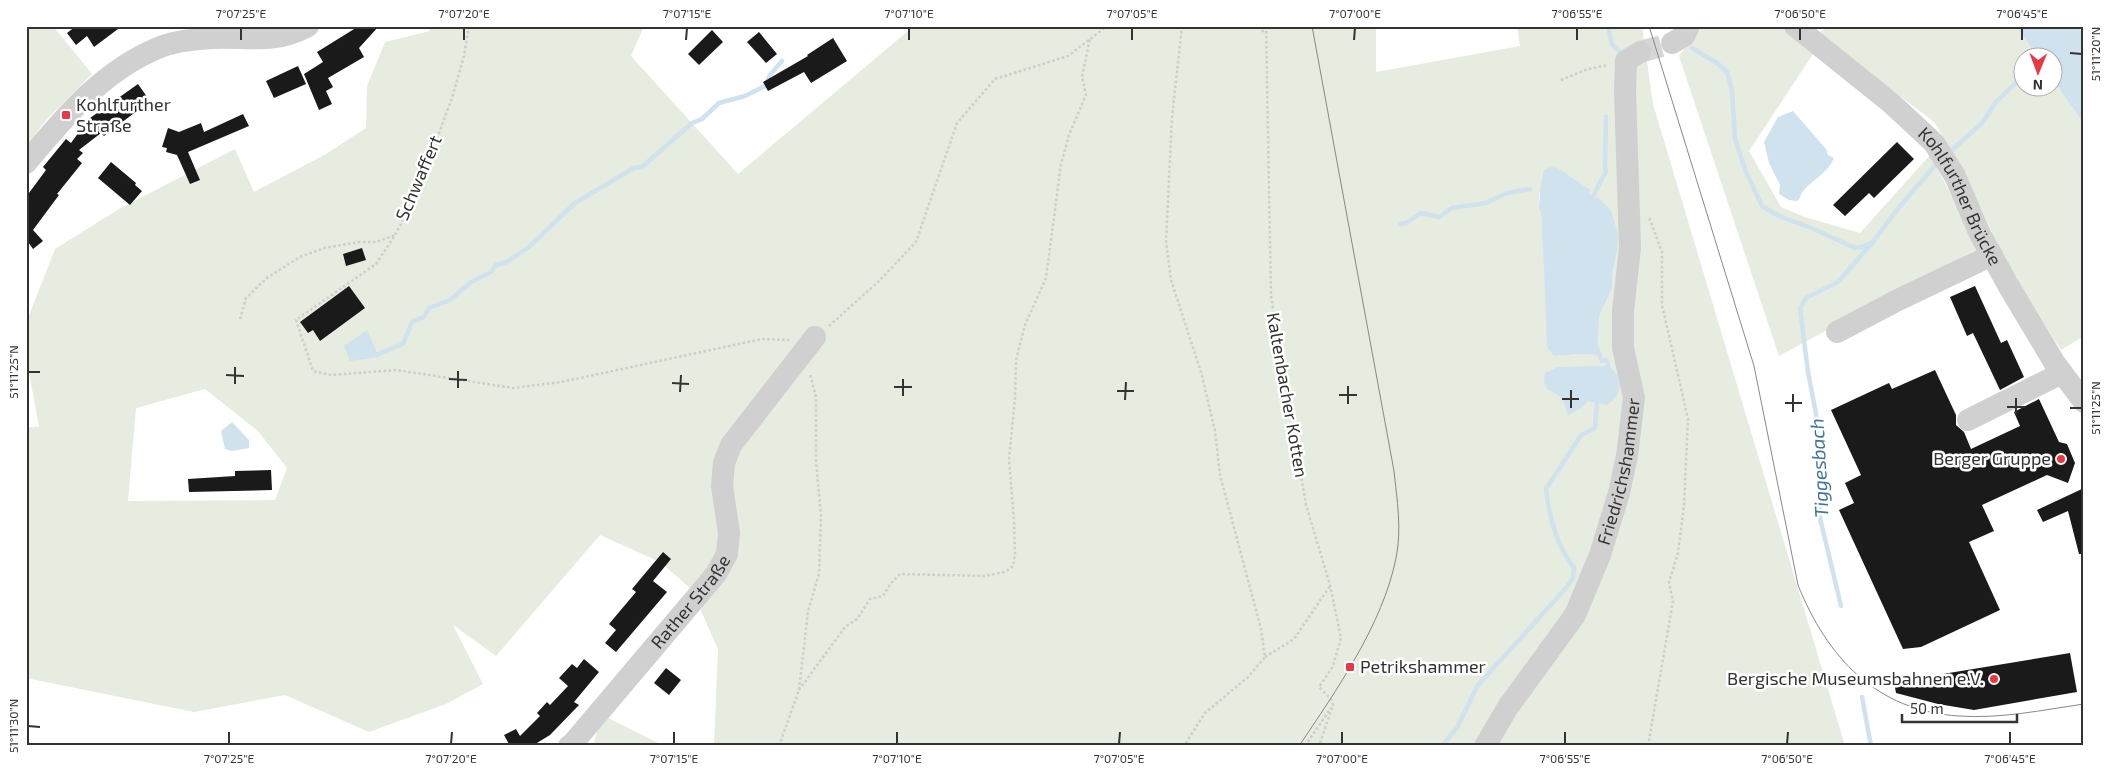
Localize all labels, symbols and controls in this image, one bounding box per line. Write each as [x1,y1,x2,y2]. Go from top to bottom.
text: 7°07'25"E [216,6,267,20]
text: 7°07'20"E [438,6,490,20]
text: 7°07'15"E [663,6,712,20]
text: 7°07'10"E [884,6,934,20]
text: 7°07'05"E [1106,6,1158,20]
text: 7°07'00"E [1329,6,1381,20]
text: 7°06'55"E [1552,6,1603,20]
text: 7°06'50"E [1774,6,1826,20]
text: 7°06'45"E [1996,6,2048,20]
text: 51°11'20"N [2088,27,2102,81]
north arrow [2012,48,2062,98]
text: N [2033,77,2043,94]
place label: Kohlfurther Straße [76,93,171,136]
marker: Kohlfurther Straße [60,109,72,121]
street label: Kohlfurther Brücke [1914,122,2007,269]
street label: Schwaffert [390,132,446,224]
street label: Kaltenbacher Kotten [1263,311,1313,479]
text: 51°11'25"N [6,345,20,399]
text: 51°11'25"N [2088,381,2102,435]
street label: Friedrichshammer [1592,397,1644,548]
water label: Tiggesbach [1804,418,1833,518]
place label: Berger Gruppe [1933,447,2051,469]
marker: Berger Gruppe [2055,453,2067,465]
street label: Rather Straße [646,551,734,653]
place label: Petrikshammer [1360,655,1486,677]
marker: Petrikshammer [1344,661,1356,673]
place label: Bergische Museumsbahnen e.V. [1727,667,1984,689]
marker: Bergische Museumsbahnen e.V. [1988,673,2000,685]
scale bar [1902,692,2018,724]
text: 51°11'30"N [6,699,20,753]
text: 50 m [1910,699,1944,717]
text: 7°07'25"E [204,751,255,765]
text: 7°07'20"E [425,751,477,765]
text: 7°07'15"E [650,751,699,765]
text: 7°07'10"E [872,751,922,765]
text: 7°07'05"E [1093,751,1145,765]
text: 7°07'00"E [1316,751,1368,765]
text: 7°06'55"E [1540,751,1591,765]
text: 7°06'50"E [1761,751,1813,765]
text: 7°06'45"E [1984,751,2036,765]

